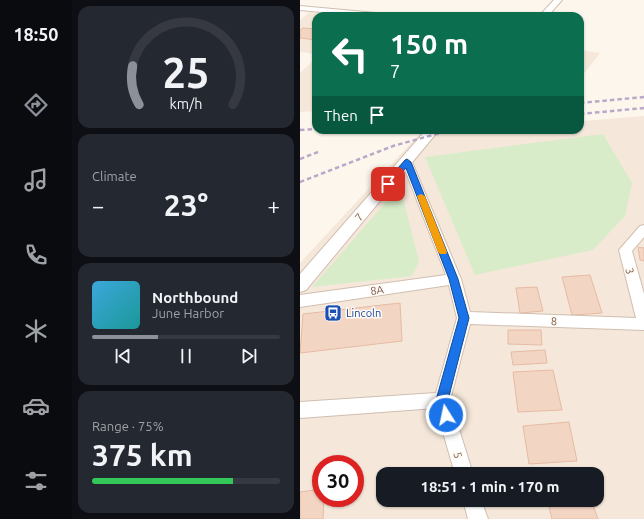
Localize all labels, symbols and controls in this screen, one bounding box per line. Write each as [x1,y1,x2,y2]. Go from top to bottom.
text: 18:50 [13,24,59,44]
icon: left [324,28,376,80]
text: 150 m [390,28,468,59]
text: 25 [163,49,209,96]
text: 7 [390,61,400,81]
icon: directions [22,91,50,119]
text: km/h [170,96,202,112]
icon: arrive [366,104,388,126]
text: Then [324,107,358,124]
icon: music [22,166,50,194]
pin [371,167,405,201]
text: Climate [92,169,137,183]
icon: arrive [377,173,399,195]
text: 23° [164,188,208,222]
text: − [92,193,104,218]
text: + [268,193,280,218]
street label: 7 [352,211,366,223]
icon: phone [22,241,50,269]
street label: 3 [623,266,637,276]
street label: 8A [370,283,385,297]
text: Northbound [152,289,238,306]
bus stop icon: Lincoln [323,303,343,323]
text: June Harbor [152,306,224,320]
place label: Lincoln [346,307,381,319]
street label: 8 [551,315,557,327]
icon: climate [22,317,50,345]
icon: previous [112,345,134,367]
icon: pause [175,345,197,367]
icon: next [238,345,260,367]
icon: car [22,392,50,420]
position arrow [425,394,467,436]
text: Range · 75% [92,419,164,433]
text: 375 km [92,438,193,472]
street label: 5 [451,450,465,460]
speed limit sign: 30 [312,455,364,507]
icon: filters [22,467,50,495]
text: 18:51 · 1 min · 170 m [421,478,559,495]

